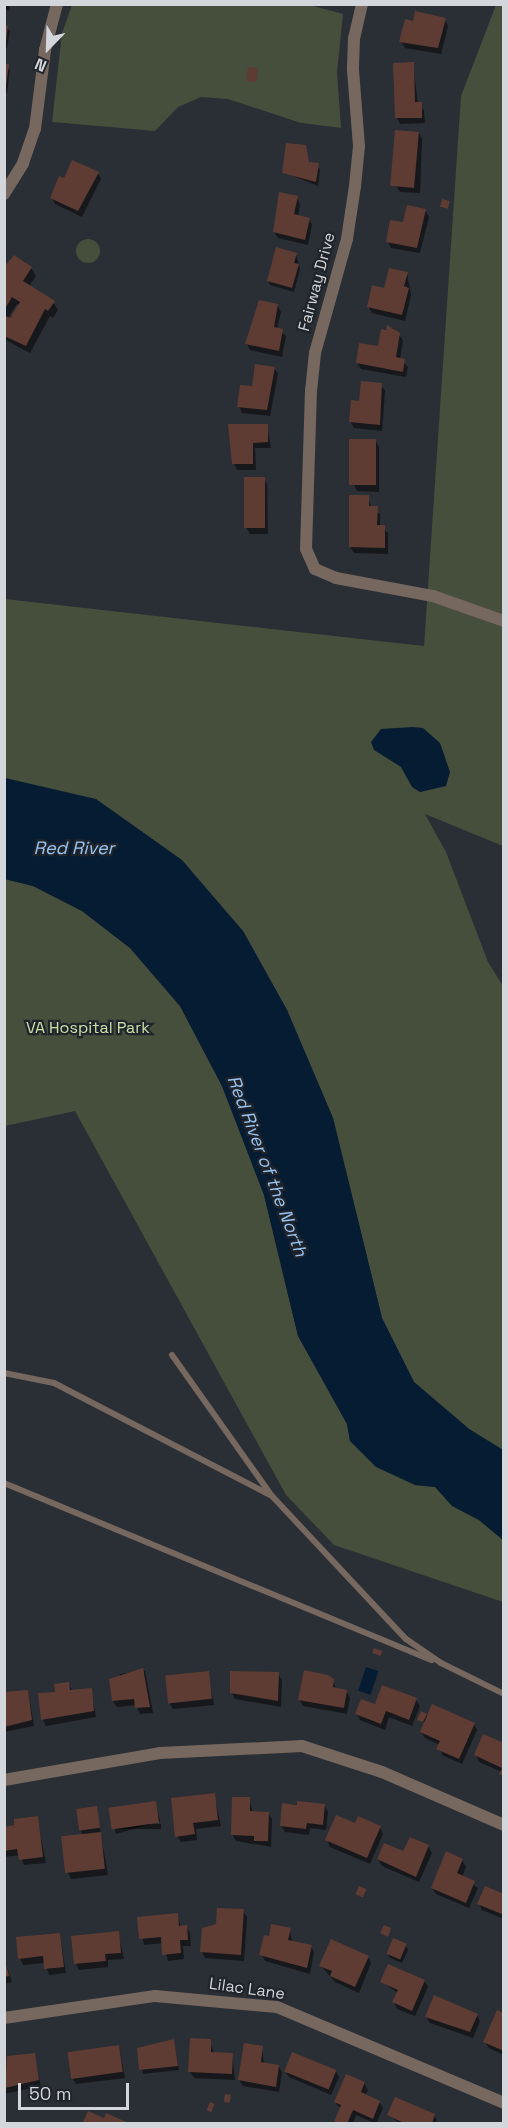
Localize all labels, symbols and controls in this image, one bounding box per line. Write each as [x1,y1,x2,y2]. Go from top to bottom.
north arrow [18,18,78,78]
text: N [32,53,50,77]
street label: Fairway Drive [295,230,339,334]
water label: Red River [34,837,114,859]
park label: VA Hospital Park [26,1018,150,1038]
water label: Red River of the North [222,1072,312,1260]
street label: Lilac Lane [208,1974,286,2004]
scale bar [21,2071,132,2109]
text: 50 m [29,2082,71,2105]

